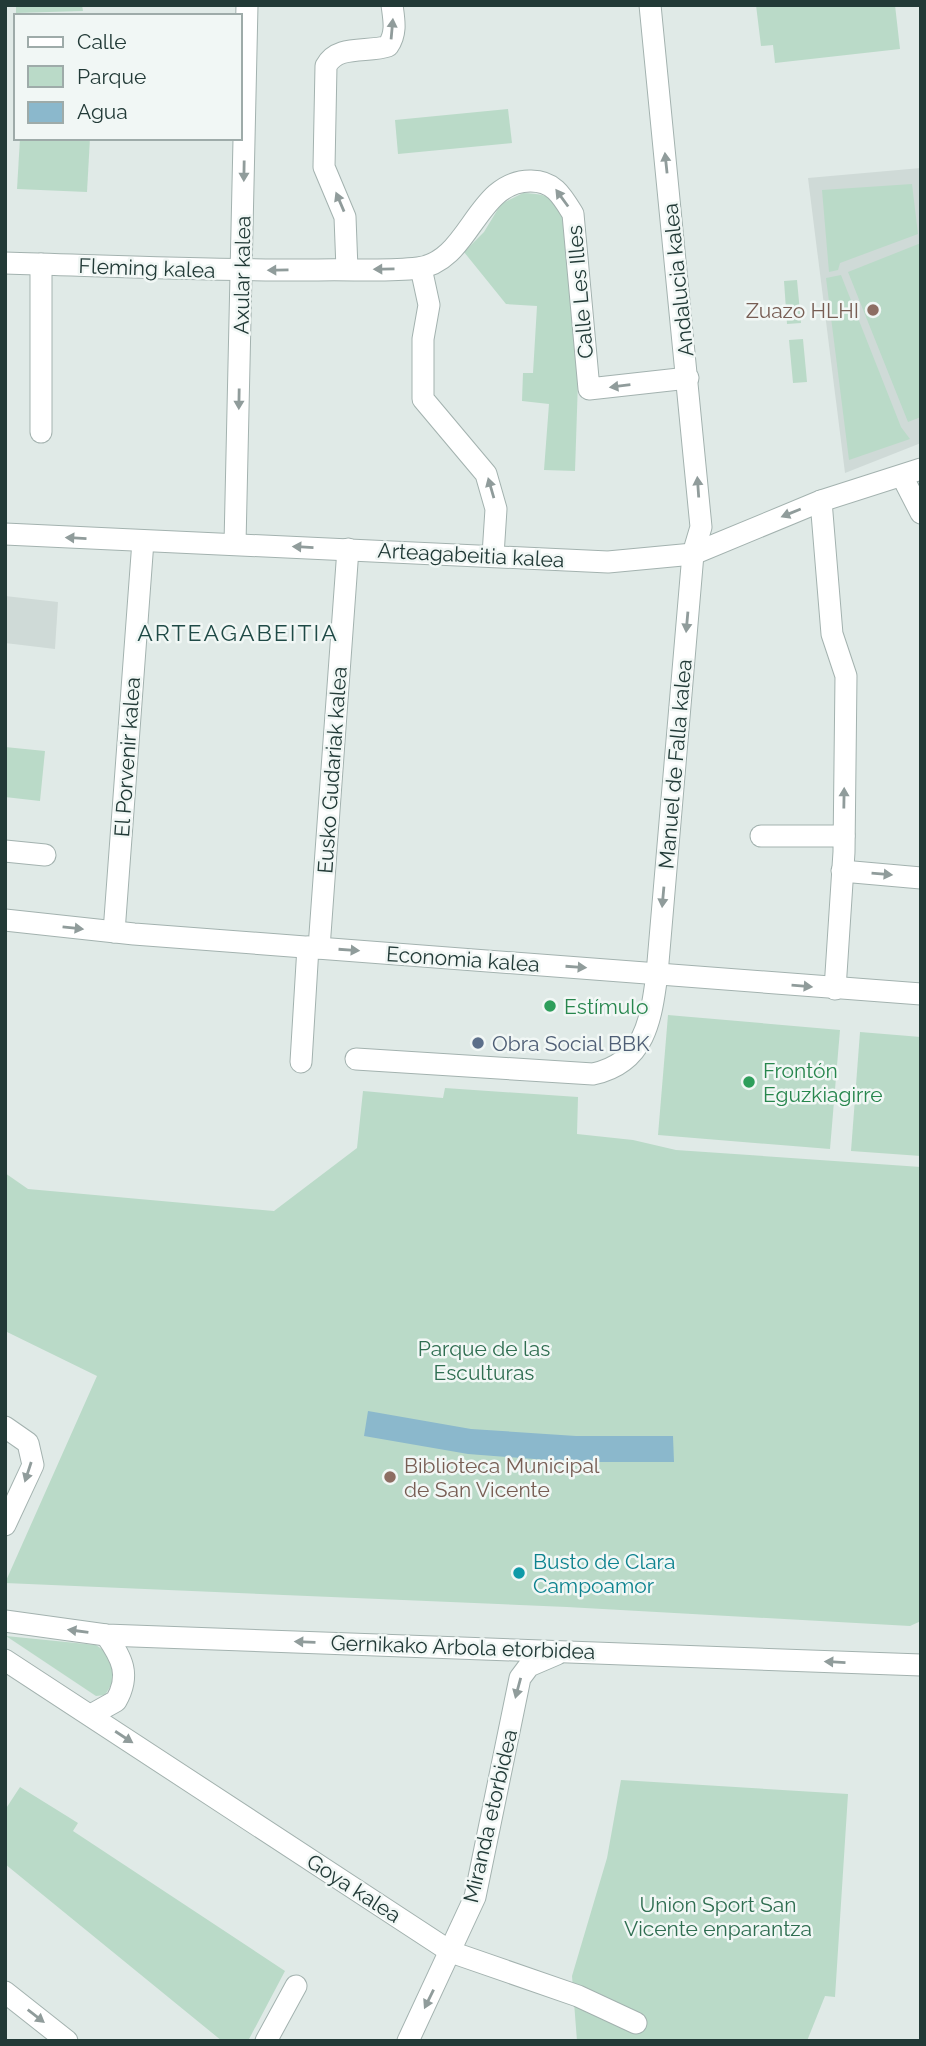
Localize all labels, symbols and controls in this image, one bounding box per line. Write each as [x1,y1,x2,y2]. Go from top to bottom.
legend [14,14,242,140]
one-way arrow [387,18,398,40]
text: Calle [77,29,127,54]
text: Parque [77,64,146,89]
text: Agua [77,99,128,124]
one-way arrow [660,152,671,174]
one-way arrow [238,161,250,183]
one-way arrow [555,189,569,207]
one-way arrow [334,191,345,212]
street label: Andalucia kalea [658,202,698,358]
street label: Axular kalea [228,215,256,335]
street label: Calle Les Illes [562,224,598,360]
street label: Fleming kalea [78,253,216,283]
one-way arrow [373,263,395,275]
one-way arrow [267,264,289,276]
place label: Zuazo HLHI [746,298,859,323]
marker: Zuazo HLHI [865,302,881,318]
one-way arrow [609,380,631,391]
one-way arrow [233,388,245,410]
one-way arrow [692,476,703,498]
one-way arrow [485,477,495,498]
one-way arrow [781,508,802,519]
one-way arrow [65,532,87,543]
street label: Arteagabeitia kalea [377,538,565,572]
one-way arrow [292,541,314,552]
one-way arrow [681,611,692,633]
district label: ARTEAGABEITIA [137,619,339,646]
street label: Manuel de Falla kalea [653,658,697,870]
street label: Eusko Gudariak kalea [312,666,352,874]
street label: El Porvenir kalea [109,676,145,838]
one-way arrow [839,787,850,809]
one-way arrow [871,869,893,880]
one-way arrow [658,887,669,909]
one-way arrow [62,922,84,933]
street label: Economia kalea [385,941,541,977]
one-way arrow [338,945,360,956]
one-way arrow [565,962,587,973]
one-way arrow [791,981,813,992]
place label: Estímulo [564,994,649,1019]
marker: Estímulo [542,998,558,1014]
place label: Obra Social BBK [492,1031,650,1056]
marker: Obra Social BBK [470,1035,486,1051]
place label: Frontón Eguzkiagirre [763,1058,883,1107]
marker: Frontón Eguzkiagirre [741,1074,757,1090]
park label: Parque de las Esculturas [418,1336,550,1385]
place label: Biblioteca Municipal de San Vicente [404,1453,600,1502]
one-way arrow [22,1462,33,1483]
marker: Biblioteca Municipal de San Vicente [382,1469,398,1485]
place label: Busto de Clara Campoamor [533,1549,675,1598]
marker: Busto de Clara Campoamor [511,1565,527,1581]
one-way arrow [67,1625,89,1636]
street label: Gernikako Arbola etorbidea [330,1630,596,1664]
one-way arrow [294,1637,316,1648]
one-way arrow [824,1656,846,1667]
one-way arrow [513,1678,523,1699]
street label: Miranda etorbidea [458,1727,522,1905]
one-way arrow [115,1730,134,1743]
street label: Goya kalea [302,1848,406,1928]
park label: Union Sport San Vicente enparantza [624,1892,812,1941]
one-way arrow [423,1989,434,2009]
one-way arrow [27,2009,45,2023]

